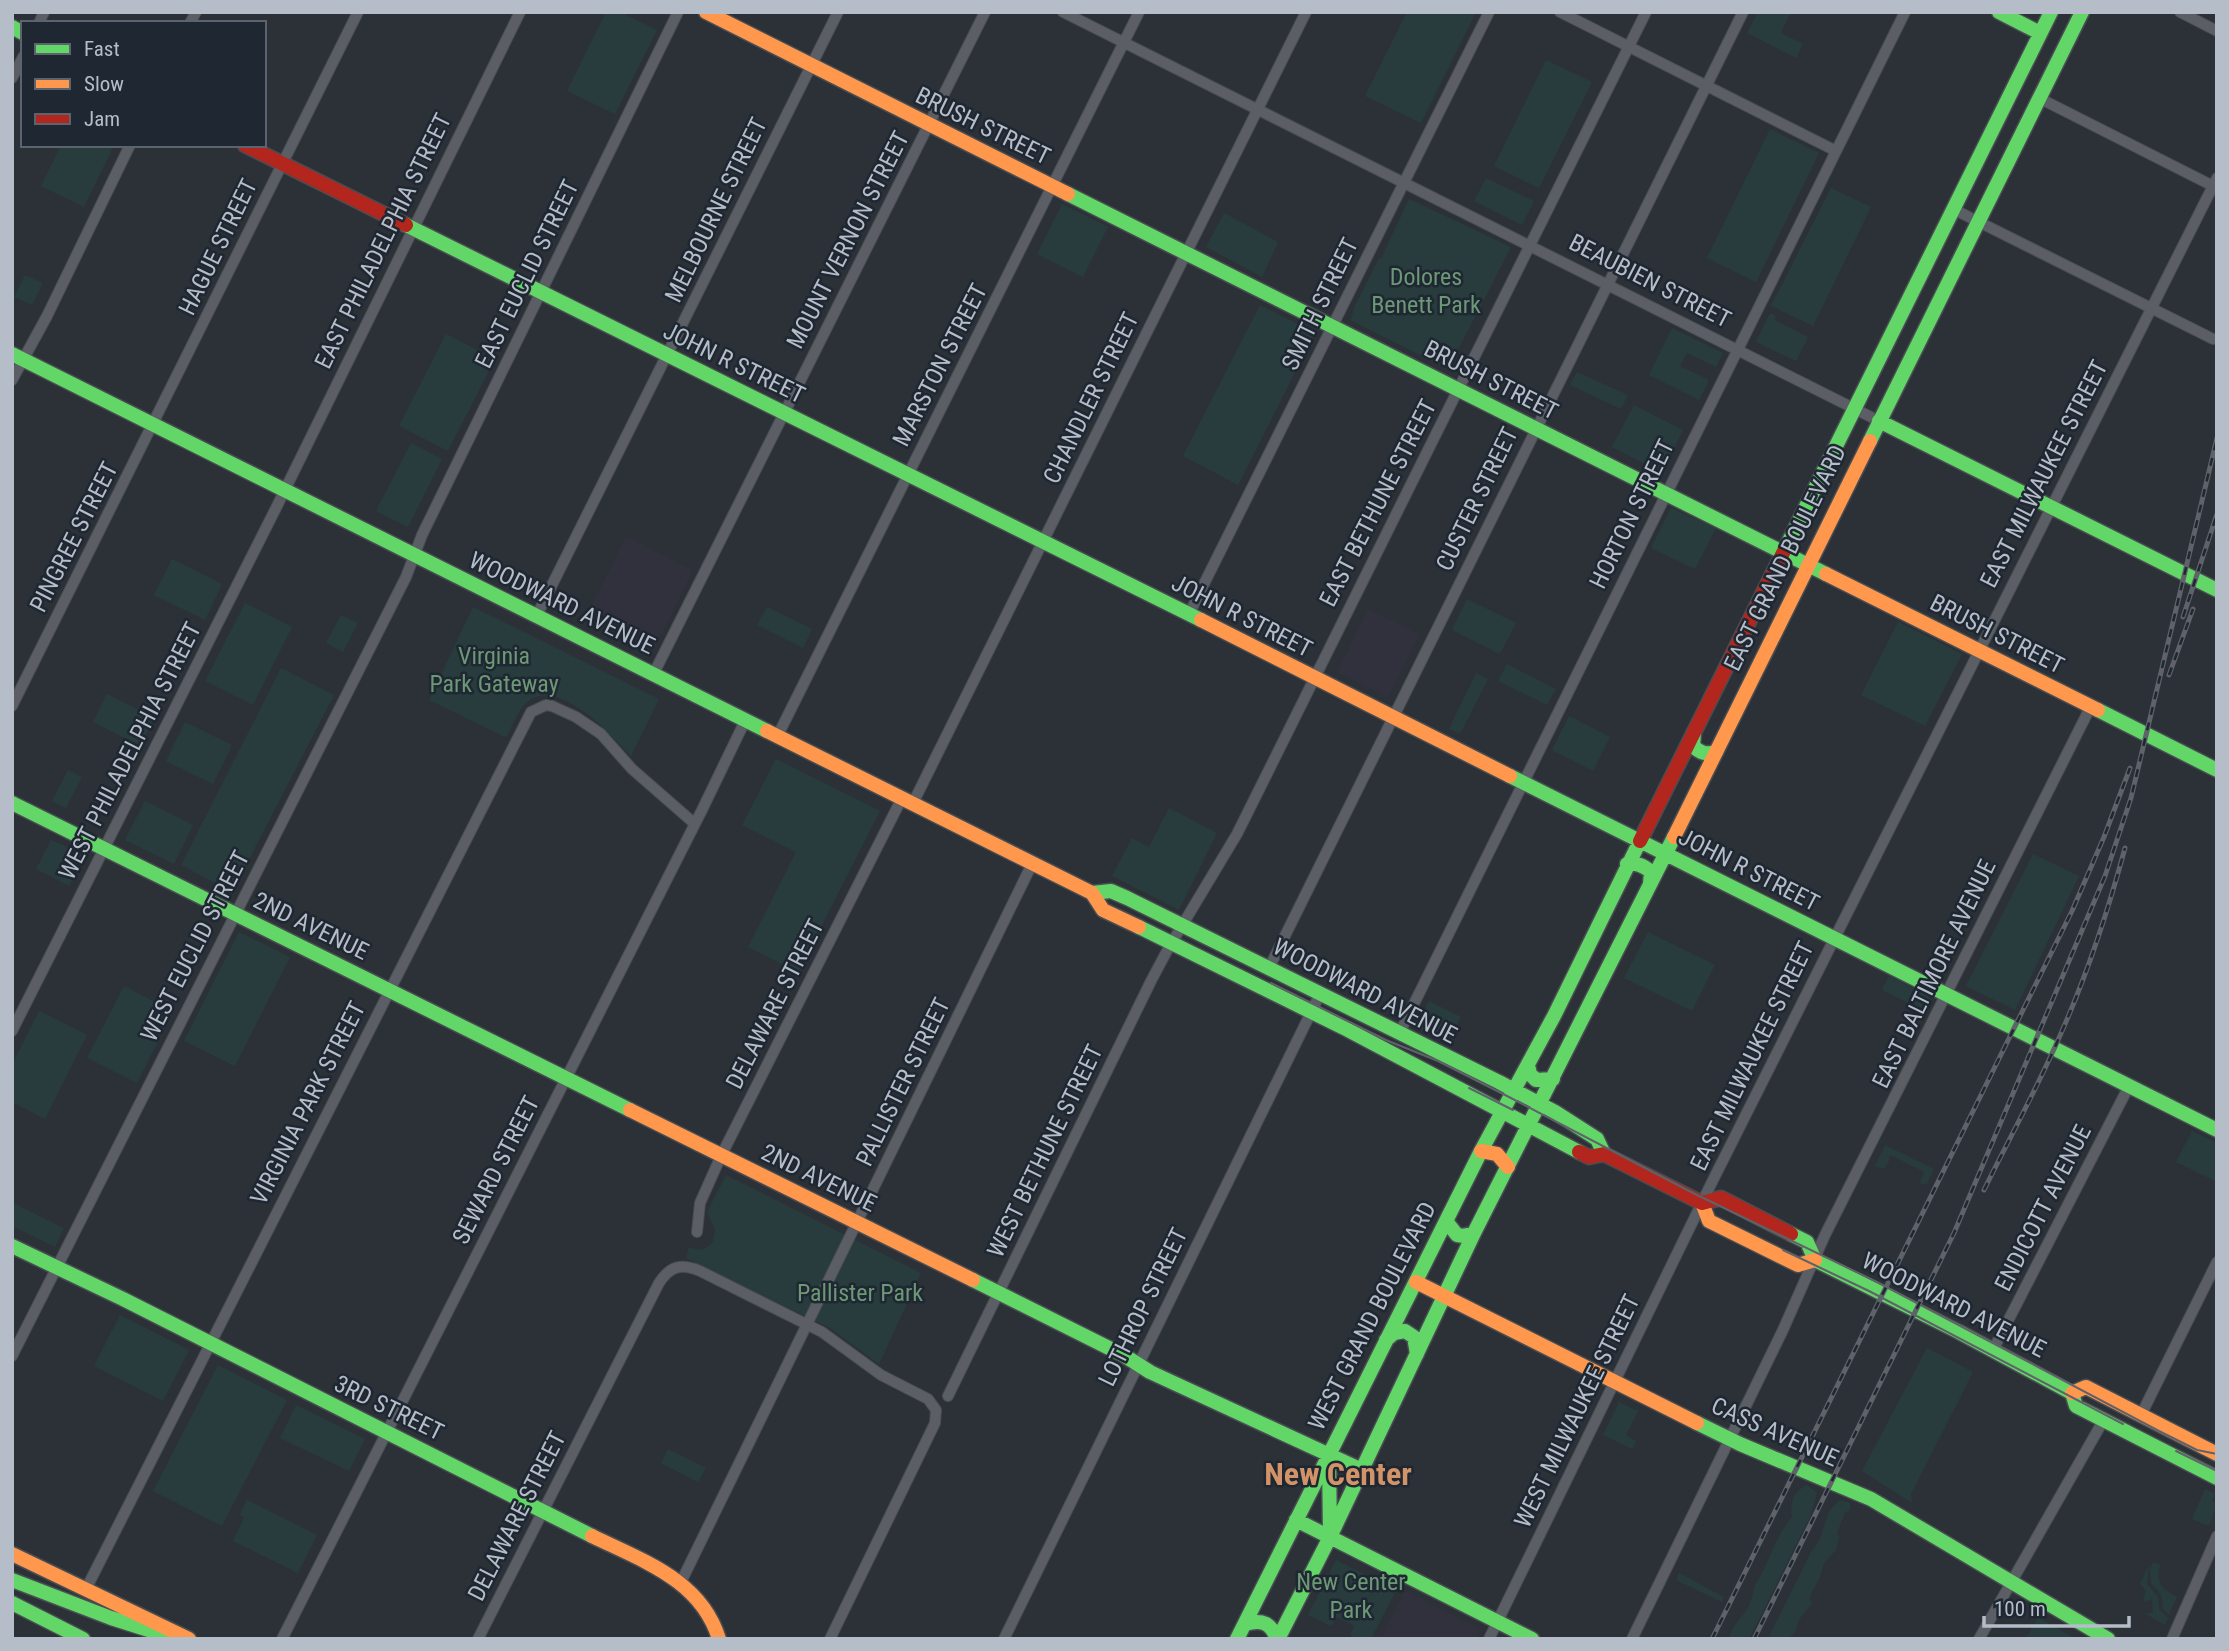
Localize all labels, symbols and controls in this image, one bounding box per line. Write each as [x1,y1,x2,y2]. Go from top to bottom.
legend [21,21,266,147]
text: Fast [84,37,120,61]
text: Slow [84,72,124,96]
street label: BRUSH STREET [911,81,1055,171]
text: Jam [84,107,120,131]
street label: EAST PHILADELPHIA STREET [309,109,457,373]
street label: MELBOURNE STREET [659,113,773,307]
street label: MOUNT VERNON STREET [781,127,915,353]
street label: HAGUE STREET [173,174,263,320]
street label: EAST EUCLID STREET [469,175,585,373]
street label: BEAUBIEN STREET [1564,228,1736,334]
street label: SMITH STREET [1276,233,1364,375]
park label: Dolores Benett Park [1371,263,1481,319]
street label: MARSTON STREET [887,279,993,451]
street label: CHANDLER STREET [1037,308,1145,488]
street label: JOHN R STREET [659,317,809,409]
street label: BRUSH STREET [1419,334,1563,426]
street label: EAST MILWAUKEE STREET [1974,356,2114,592]
street label: EAST BETHUNE STREET [1314,395,1442,611]
street label: CUSTER STREET [1430,423,1524,575]
street label: HORTON STREET [1584,435,1680,593]
street label: EAST GRAND BOULEVARD [1718,441,1852,675]
street label: PINGREE STREET [24,457,124,617]
street label: WOODWARD AVENUE [465,546,659,660]
street label: JOHN R STREET [1167,569,1317,663]
street label: BRUSH STREET [1925,588,2069,680]
street label: WEST PHILADELPHIA STREET [53,618,207,884]
park label: Virginia Park Gateway [429,642,559,698]
street label: JOHN R STREET [1674,823,1824,917]
street label: WEST EUCLID STREET [135,846,255,1046]
street label: EAST BALTIMORE AVENUE [1866,855,2002,1093]
street label: 2ND AVENUE [249,886,373,966]
street label: DELAWARE STREET [720,915,830,1093]
street label: WOODWARD AVENUE [1268,932,1462,1050]
street label: EAST MILWAUKEE STREET [1684,937,1820,1175]
street label: PALLISTER STREET [850,993,956,1171]
street label: VIRGINIA PARK STREET [245,997,371,1209]
street label: WEST BETHUNE STREET [981,1040,1109,1262]
street label: SEWARD STREET [447,1091,545,1249]
street label: ENDICOTT AVENUE [1989,1120,2097,1296]
street label: 2ND AVENUE [757,1138,881,1218]
street label: WEST GRAND BOULEVARD [1302,1197,1442,1435]
street label: LOTHROP STREET [1093,1223,1193,1391]
street label: WOODWARD AVENUE [1857,1246,2051,1364]
park label: Pallister Park [797,1279,923,1307]
street label: WEST MILWAUKEE STREET [1508,1290,1646,1532]
street label: 3RD STREET [330,1370,448,1446]
street label: CASS AVENUE [1707,1391,1843,1473]
street label: DELAWARE STREET [462,1427,572,1605]
district label: New Center [1264,1455,1412,1493]
park label: New Center Park [1296,1568,1406,1624]
scale bar [1984,1584,2129,1628]
text: 100 m [1994,1597,2046,1621]

